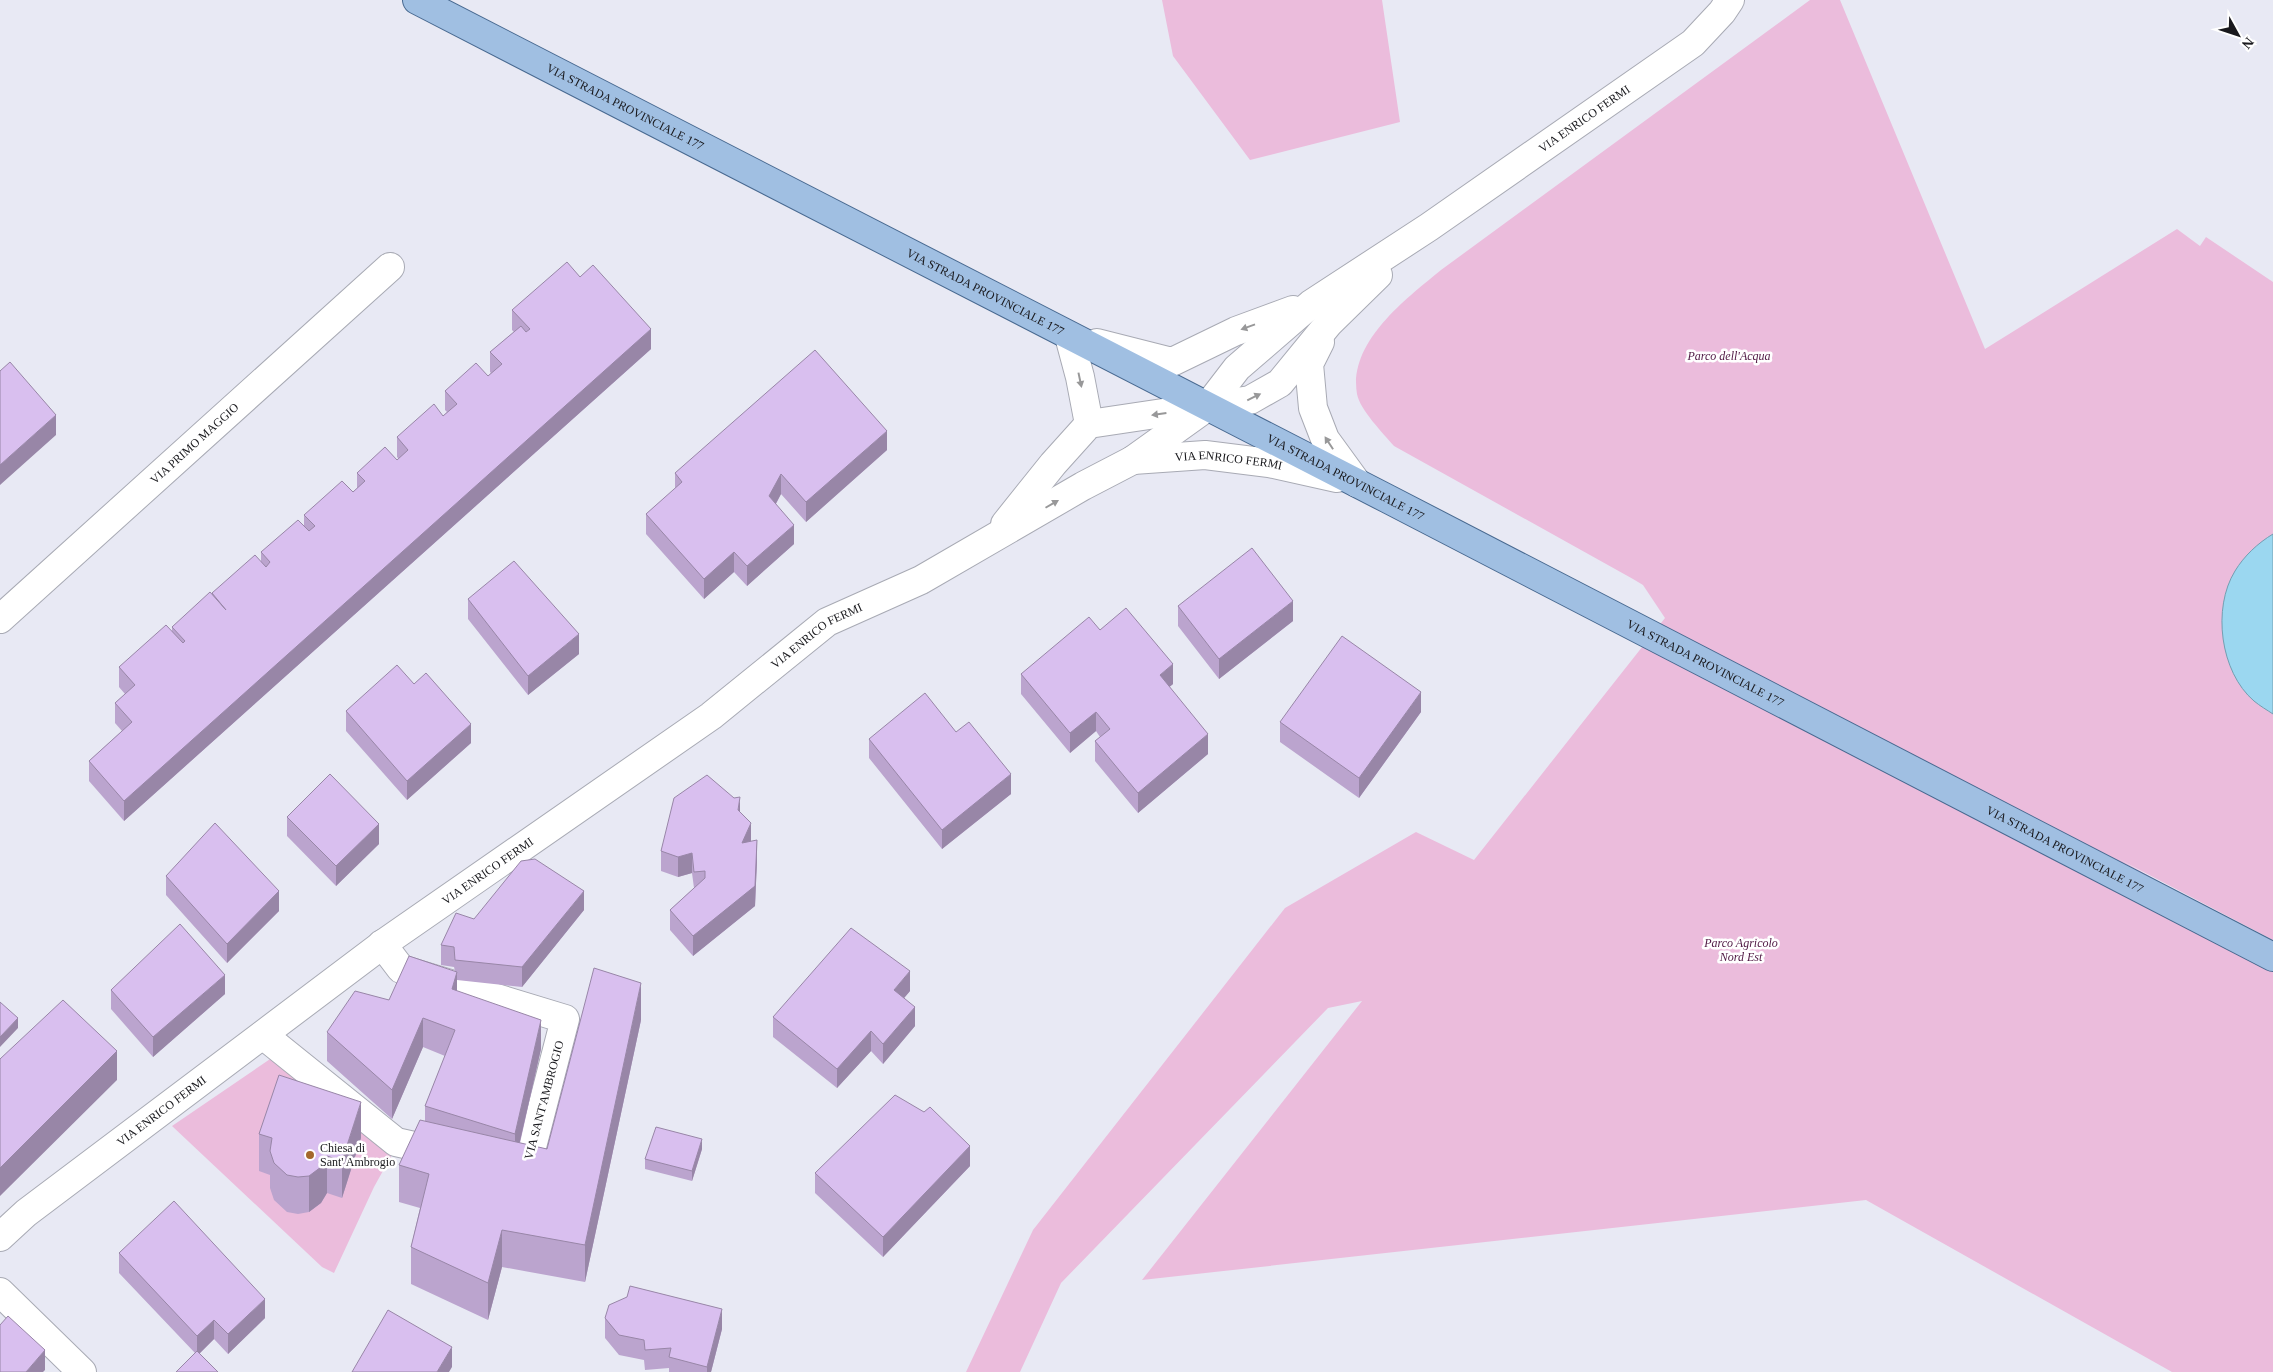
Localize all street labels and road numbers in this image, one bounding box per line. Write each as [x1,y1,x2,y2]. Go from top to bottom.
street label: VIA STRADA PROVINCIALE 177 [544,61,706,153]
street label: VIA ENRICO FERMI [1536,82,1633,155]
street label: VIA STRADA PROVINCIALE 177 [904,246,1066,338]
street label: VIA PRIMO MAGGIO [147,400,242,487]
street label: VIA STRADA PROVINCIALE 177 [1264,431,1427,524]
street label: VIA ENRICO FERMI [1174,448,1284,473]
street label: VIA ENRICO FERMI [768,600,864,672]
street label: VIA STRADA PROVINCIALE 177 [1624,617,1786,710]
street label: VIA STRADA PROVINCIALE 177 [1984,803,2146,896]
street label: VIA ENRICO FERMI [439,834,536,908]
street label: VIA SANT'AMBROGIO [521,1039,567,1161]
street label: VIA ENRICO FERMI [114,1073,209,1149]

